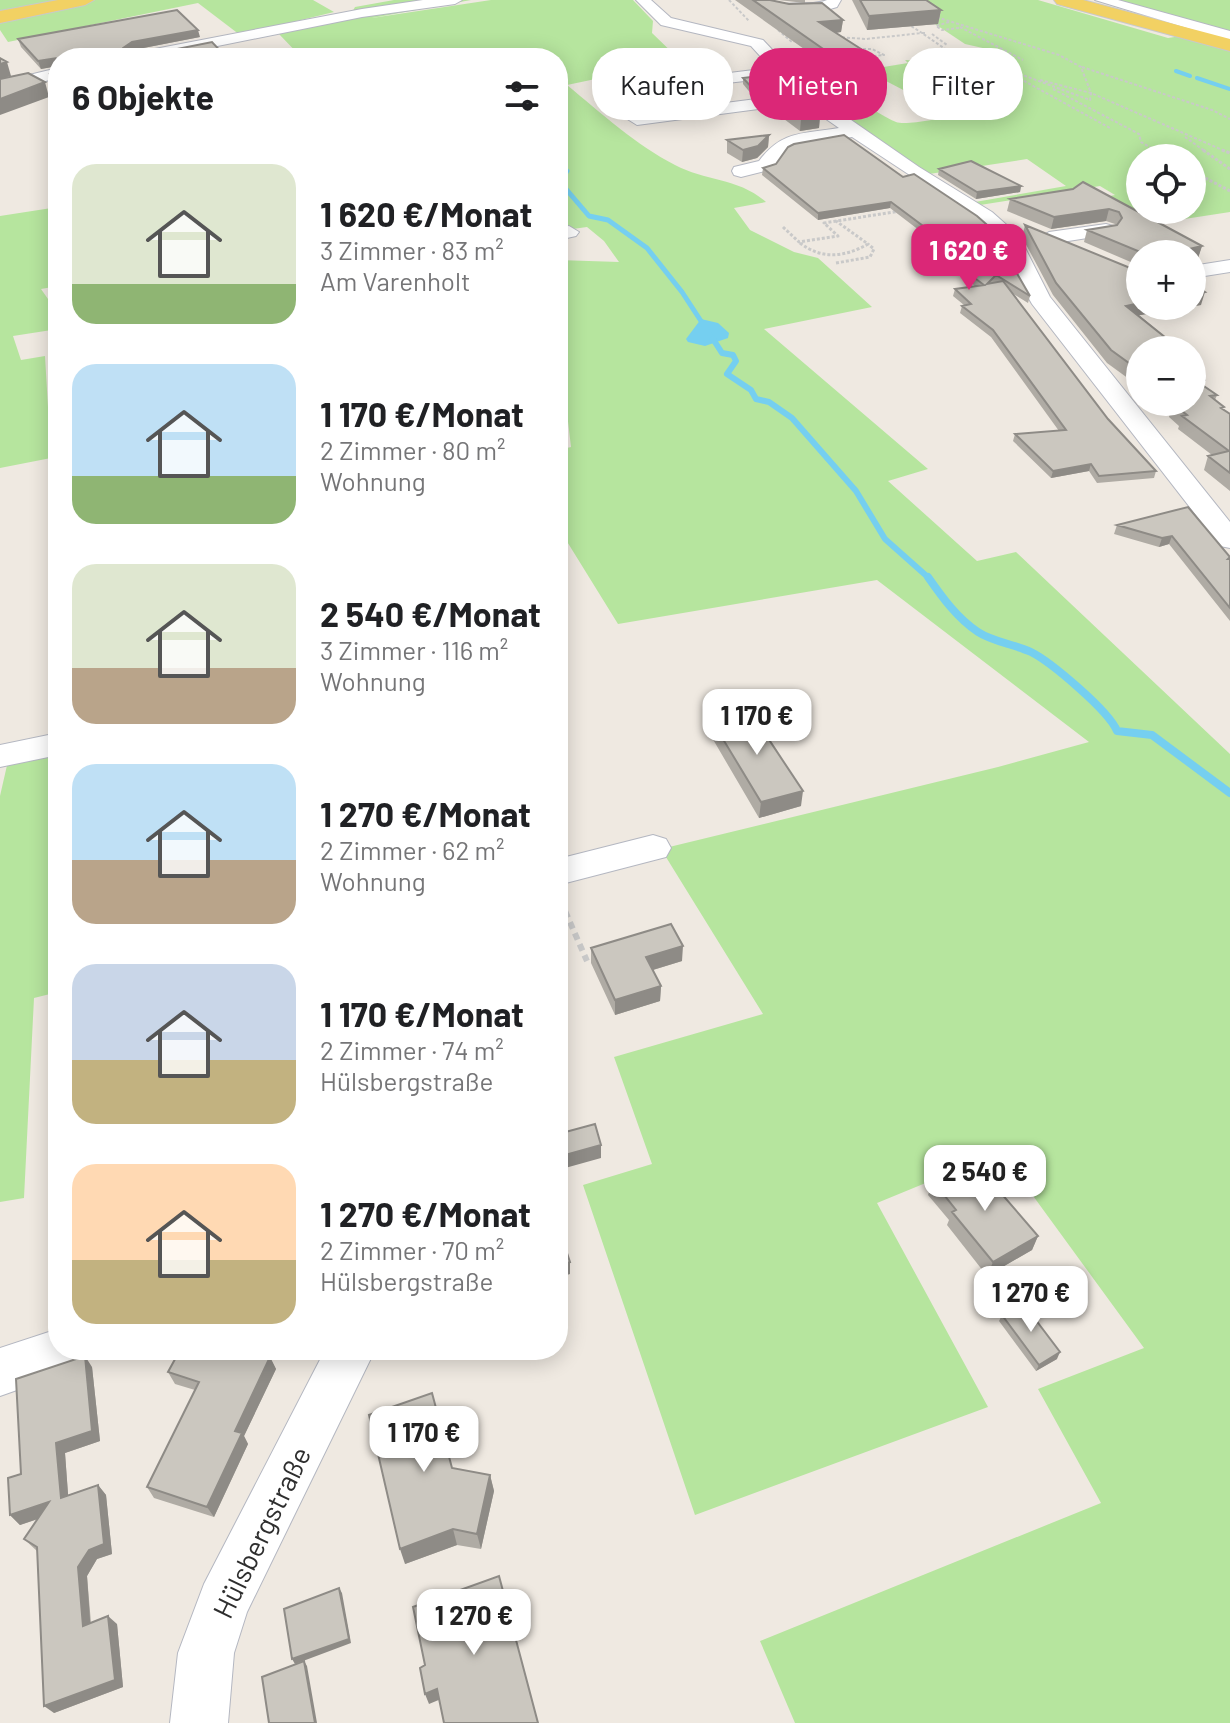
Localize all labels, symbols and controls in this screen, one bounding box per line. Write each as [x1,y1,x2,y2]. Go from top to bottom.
chip: Kaufen [592,48,733,120]
chip: Mieten [749,48,887,120]
chip: Filter [903,48,1023,120]
icon: filters [500,74,544,118]
text: 6 Objekte [72,76,214,117]
map controls [1126,144,1206,416]
button: locate [1126,144,1206,224]
text: 1 620 €/Monat [320,193,532,234]
icon: home [136,196,232,292]
pin: 1 620 € [895,224,1043,292]
text: 3 Zimmer · 83 m² [320,234,504,265]
text: 1 620 € [929,234,1009,265]
button: + [1126,240,1206,320]
text: Am Varenholt [320,265,470,296]
button: − [1126,336,1206,416]
text: 1 170 €/Monat [320,393,524,434]
icon: home [136,396,232,492]
text: 2 Zimmer · 80 m² [320,434,505,465]
text: Wohnung [320,465,426,496]
text: 2 540 €/Monat [320,593,541,634]
icon: home [136,596,232,692]
text: 3 Zimmer · 116 m² [320,634,508,665]
text: Wohnung [320,665,426,696]
pin: 1 170 € [683,689,831,757]
text: 1 170 € [720,699,794,730]
text: 1 270 €/Monat [320,793,531,834]
icon: home [136,796,232,892]
text: 2 Zimmer · 62 m² [320,834,505,865]
text: Wohnung [320,865,426,896]
text: 1 170 €/Monat [320,993,524,1034]
icon: home [136,996,232,1092]
text: 2 Zimmer · 74 m² [320,1034,504,1065]
text: Hülsbergstraße [320,1065,493,1096]
pin: 2 540 € [911,1145,1059,1213]
text: 2 540 € [942,1155,1028,1186]
text: 1 270 €/Monat [320,1193,531,1234]
icon: home [136,1196,232,1292]
text: 2 Zimmer · 70 m² [320,1234,504,1265]
text: Hülsbergstraße [320,1265,493,1296]
pin: 1 270 € [957,1266,1105,1334]
text: 1 270 € [992,1276,1070,1307]
pin: 1 170 € [350,1406,498,1474]
text: 1 170 € [387,1416,461,1447]
street label: Hülsbergstraße [205,1441,317,1623]
pin: 1 270 € [400,1589,548,1657]
text: 1 270 € [435,1599,513,1630]

